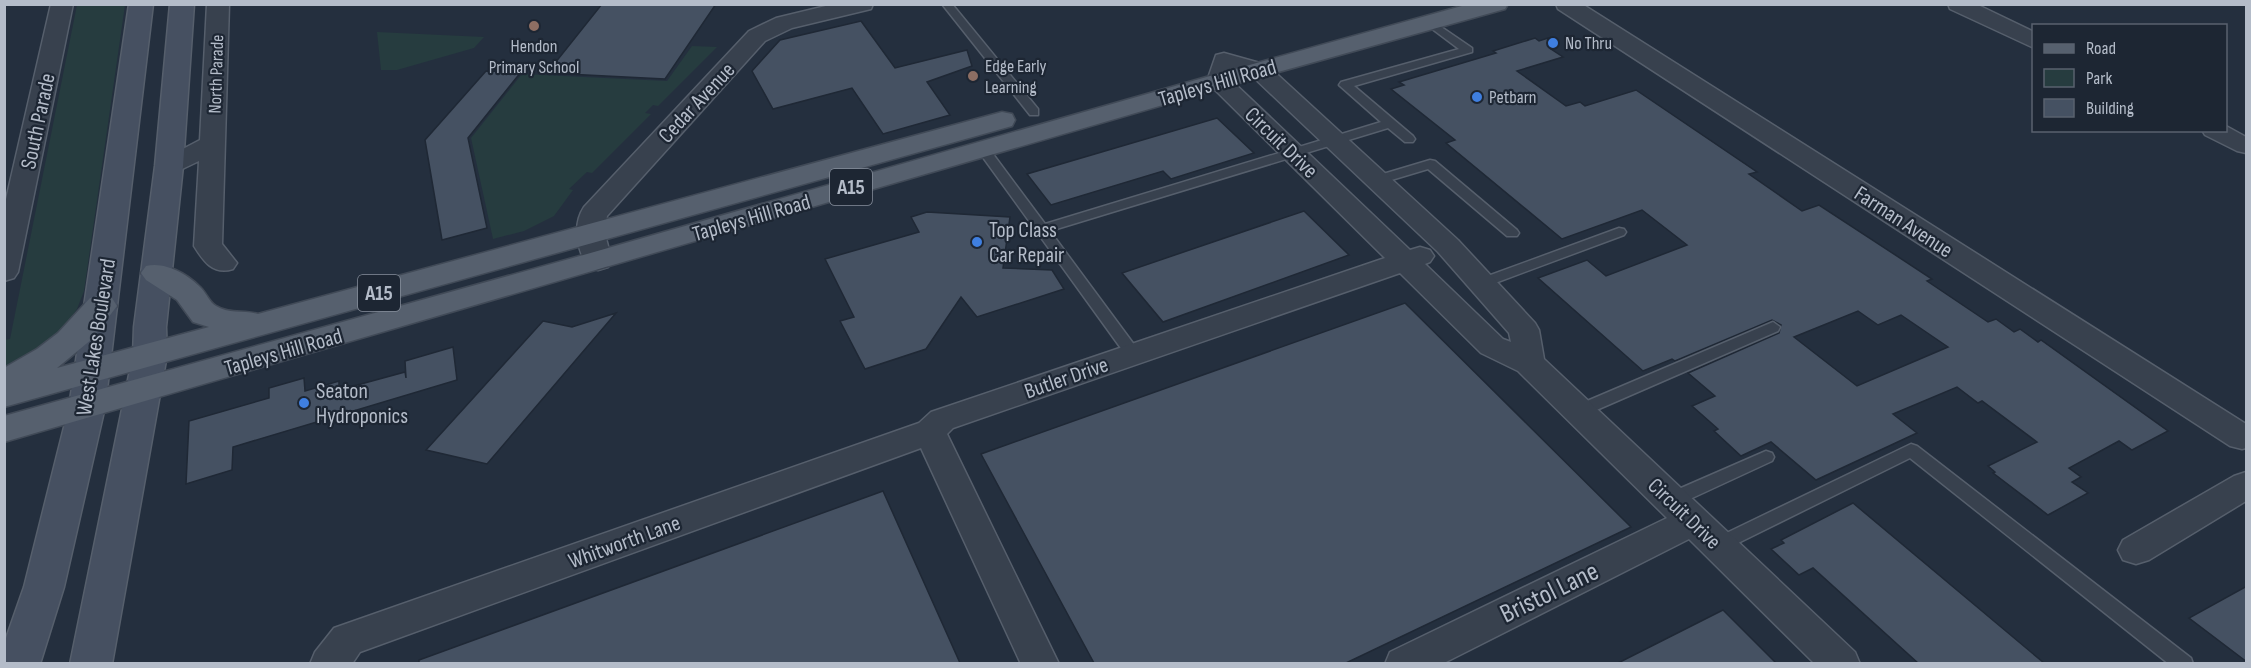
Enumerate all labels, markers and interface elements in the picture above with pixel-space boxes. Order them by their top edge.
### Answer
marker: Hendon Primary School [527,19,541,33]
legend [2032,24,2227,132]
place label: No Thru [1565,33,1612,54]
street label: North Parade [205,34,228,114]
place label: Hendon Primary School [489,36,579,78]
marker: No Thru [1546,36,1560,50]
text: Road [2086,38,2116,59]
street label: Tapleys Hill Road [1155,54,1279,113]
place label: Edge Early Learning [985,56,1047,98]
street label: Cedar Avenue [653,57,741,149]
text: Park [2086,68,2112,89]
marker: Edge Early Learning [966,69,980,83]
street label: South Parade [15,71,62,172]
place label: Petbarn [1489,87,1537,108]
marker: Petbarn [1470,90,1484,104]
text: Building [2086,98,2134,119]
street label: Circuit Drive [1239,102,1323,185]
road number: A15 [830,169,872,205]
street label: Farman Avenue [1849,180,1958,264]
street label: Tapleys Hill Road [689,189,813,248]
place label: Top Class Car Repair [989,217,1064,269]
marker: Top Class Car Repair [970,235,984,249]
street label: West Lakes Boulevard [71,257,122,418]
road number: A15 [358,275,400,311]
street label: Tapleys Hill Road [221,323,345,382]
street label: Butler Drive [1021,352,1112,405]
place label: Seaton Hydroponics [316,378,408,430]
marker: Seaton Hydroponics [297,396,311,410]
street label: Circuit Drive [1642,473,1726,556]
street label: Whitworth Lane [565,510,684,575]
street label: Bristol Lane [1495,555,1604,630]

